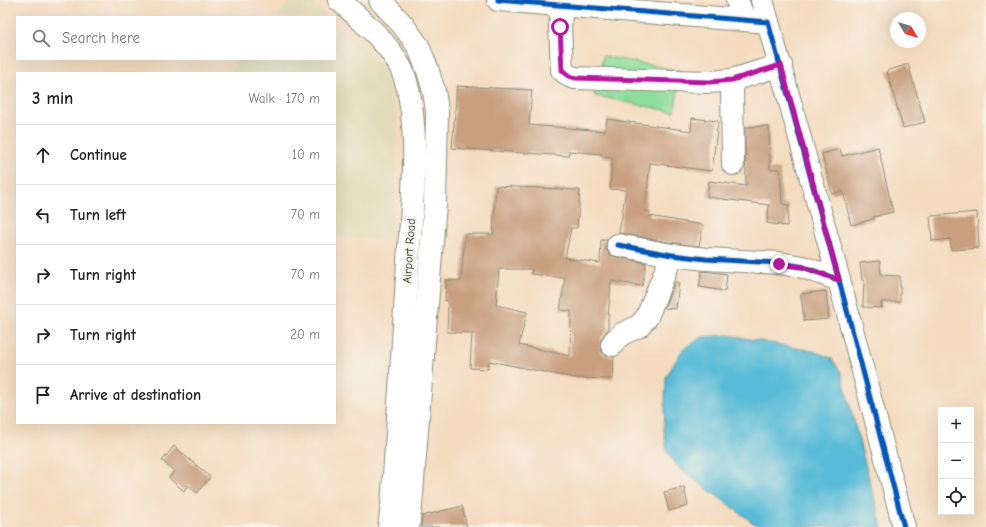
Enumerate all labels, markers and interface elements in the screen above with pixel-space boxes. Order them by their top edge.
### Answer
north arrow [890,12,926,48]
search box [16,16,336,60]
route start [551,18,569,36]
icon: search [30,27,52,49]
text: Search here [62,29,140,47]
text: 3 min [32,89,73,108]
text: Walk · 170 m [248,91,320,106]
icon: ahead [32,144,54,166]
text: Continue [70,146,127,164]
text: 10 m [292,147,320,162]
icon: left [32,204,54,226]
text: Turn left [70,206,126,224]
text: 70 m [291,207,320,222]
street label: Airport Road [400,218,418,284]
route end [770,255,788,273]
icon: right [32,264,54,286]
text: Turn right [70,266,136,284]
text: 70 m [291,267,320,282]
icon: right [32,324,54,346]
text: Turn right [70,326,136,344]
text: 20 m [290,327,320,342]
icon: arrive [32,384,54,406]
text: Arrive at destination [70,386,201,404]
map controls [938,407,974,515]
button: + [938,407,974,443]
button: − [938,443,974,479]
button: locate [938,479,974,515]

